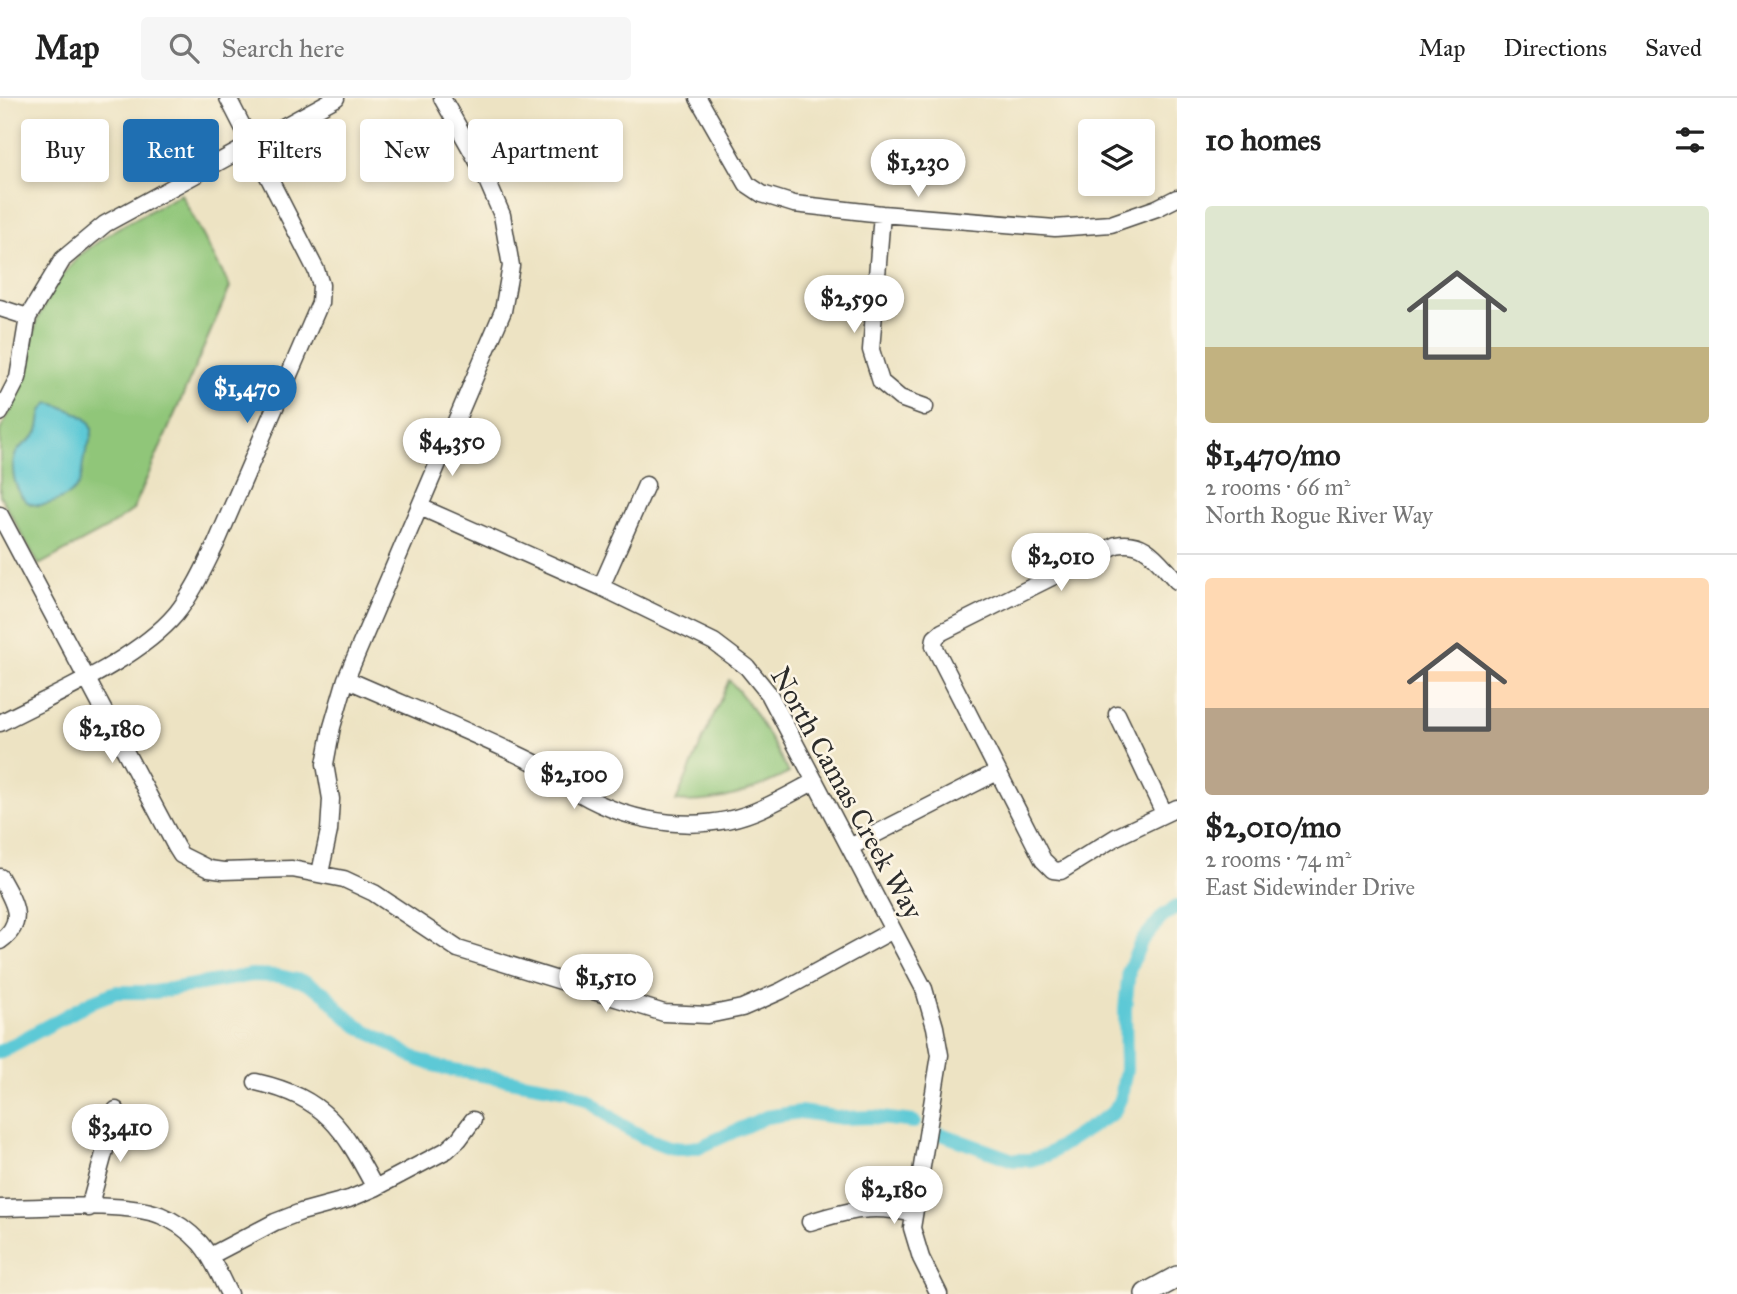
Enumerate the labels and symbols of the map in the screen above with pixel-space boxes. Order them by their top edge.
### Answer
pin: $1,230 [861,140,975,199]
pin: $2,590 [797,275,911,335]
pin: $1,470 [190,366,304,425]
pin: $4,350 [395,418,509,478]
pin: $2,010 [1004,533,1118,593]
street label: North Camas Creek Way [763,661,931,926]
pin: $2,180 [55,706,169,765]
pin: $2,100 [517,752,631,811]
pin: $1,510 [549,954,663,1014]
pin: $3,410 [63,1104,177,1164]
pin: $2,180 [837,1166,951,1226]

